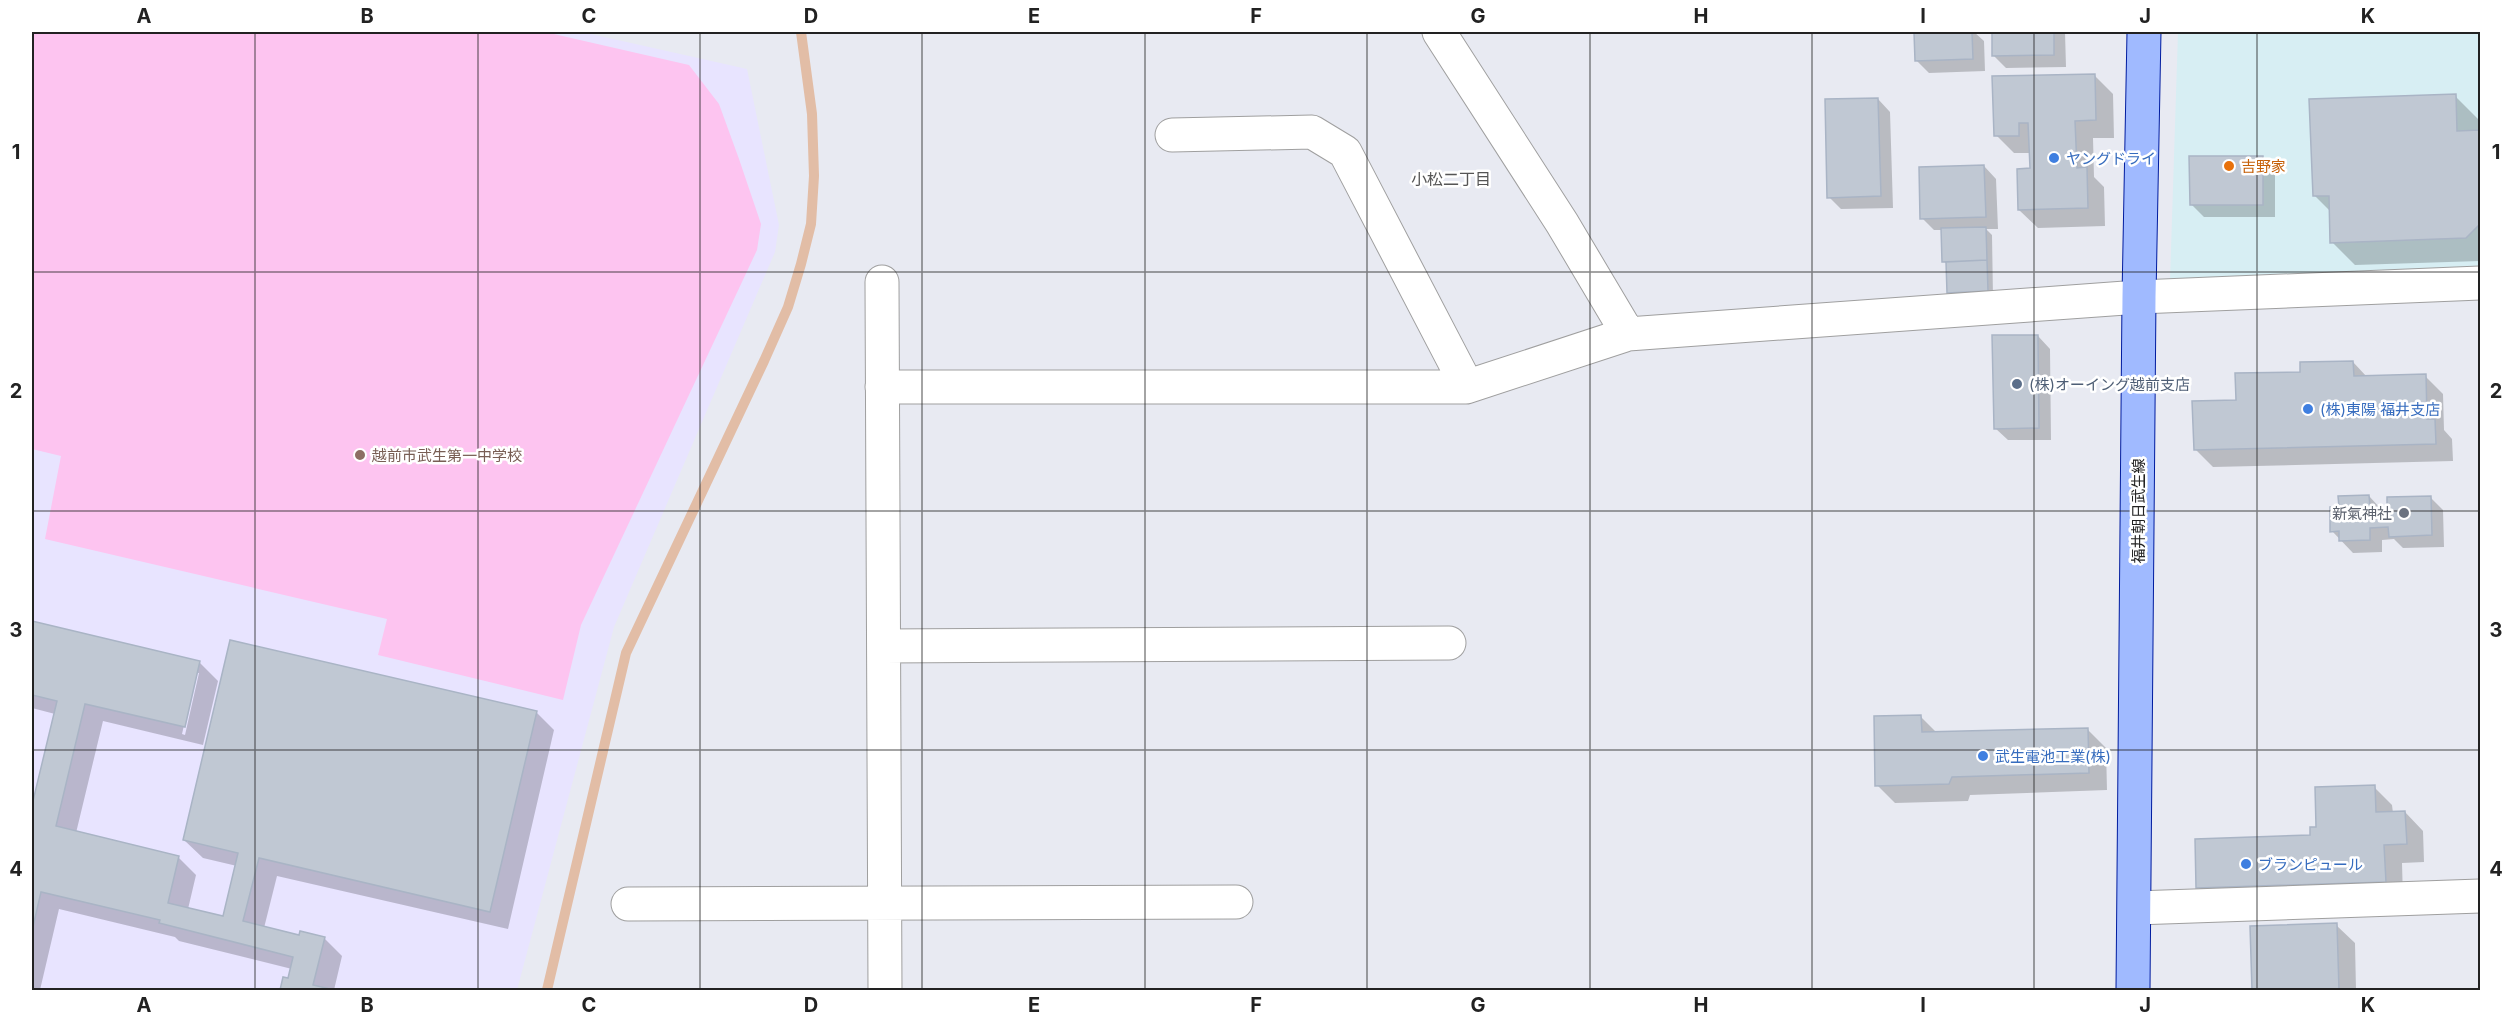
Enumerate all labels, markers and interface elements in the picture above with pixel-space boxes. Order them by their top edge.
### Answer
text: A [137,4,152,28]
text: B [360,4,374,28]
text: C [582,4,596,28]
text: D [804,4,818,28]
text: E [1028,4,1040,28]
text: F [1250,4,1262,28]
text: G [1470,4,1486,28]
text: H [1694,4,1708,28]
text: I [1920,4,1926,28]
text: J [2139,4,2151,28]
text: K [2361,4,2375,28]
text: 1 [12,140,20,164]
text: 1 [2492,140,2500,164]
place label: ヤングドライ [2066,149,2156,168]
marker: ヤングドライ [2047,151,2061,165]
place label: 吉野家 [2241,157,2286,176]
marker: 吉野家 [2222,159,2236,173]
district label: 小松二丁目 [1411,169,1491,189]
place label: (株)オーイング越前支店 [2029,375,2190,394]
marker: (株)オーイング越前支店 [2010,377,2024,391]
text: 2 [10,379,22,403]
text: 2 [2490,379,2502,403]
place label: (株)東陽 福井支店 [2320,400,2440,419]
marker: (株)東陽 福井支店 [2301,402,2315,416]
place label: 越前市武生第一中学校 [371,446,522,465]
marker: 越前市武生第一中学校 [353,448,367,462]
street label: 福井朝日武生線 [2129,458,2148,564]
place label: 新氣神社 [2332,504,2392,523]
marker: 新氣神社 [2397,506,2411,520]
text: 3 [10,618,22,642]
text: 3 [2490,618,2502,642]
place label: 武生電池工業(株) [1995,747,2111,766]
marker: 武生電池工業(株) [1976,749,1990,763]
place label: ブランピュール [2258,855,2363,874]
text: 4 [9,857,23,881]
marker: ブランピュール [2239,857,2253,871]
text: 4 [2489,857,2503,881]
text: A [137,993,152,1017]
text: B [360,993,374,1017]
text: C [582,993,596,1017]
text: D [804,993,818,1017]
text: E [1028,993,1040,1017]
text: F [1250,993,1262,1017]
text: G [1470,993,1486,1017]
text: H [1694,993,1708,1017]
text: I [1920,993,1926,1017]
text: J [2139,993,2151,1017]
text: K [2361,993,2375,1017]

